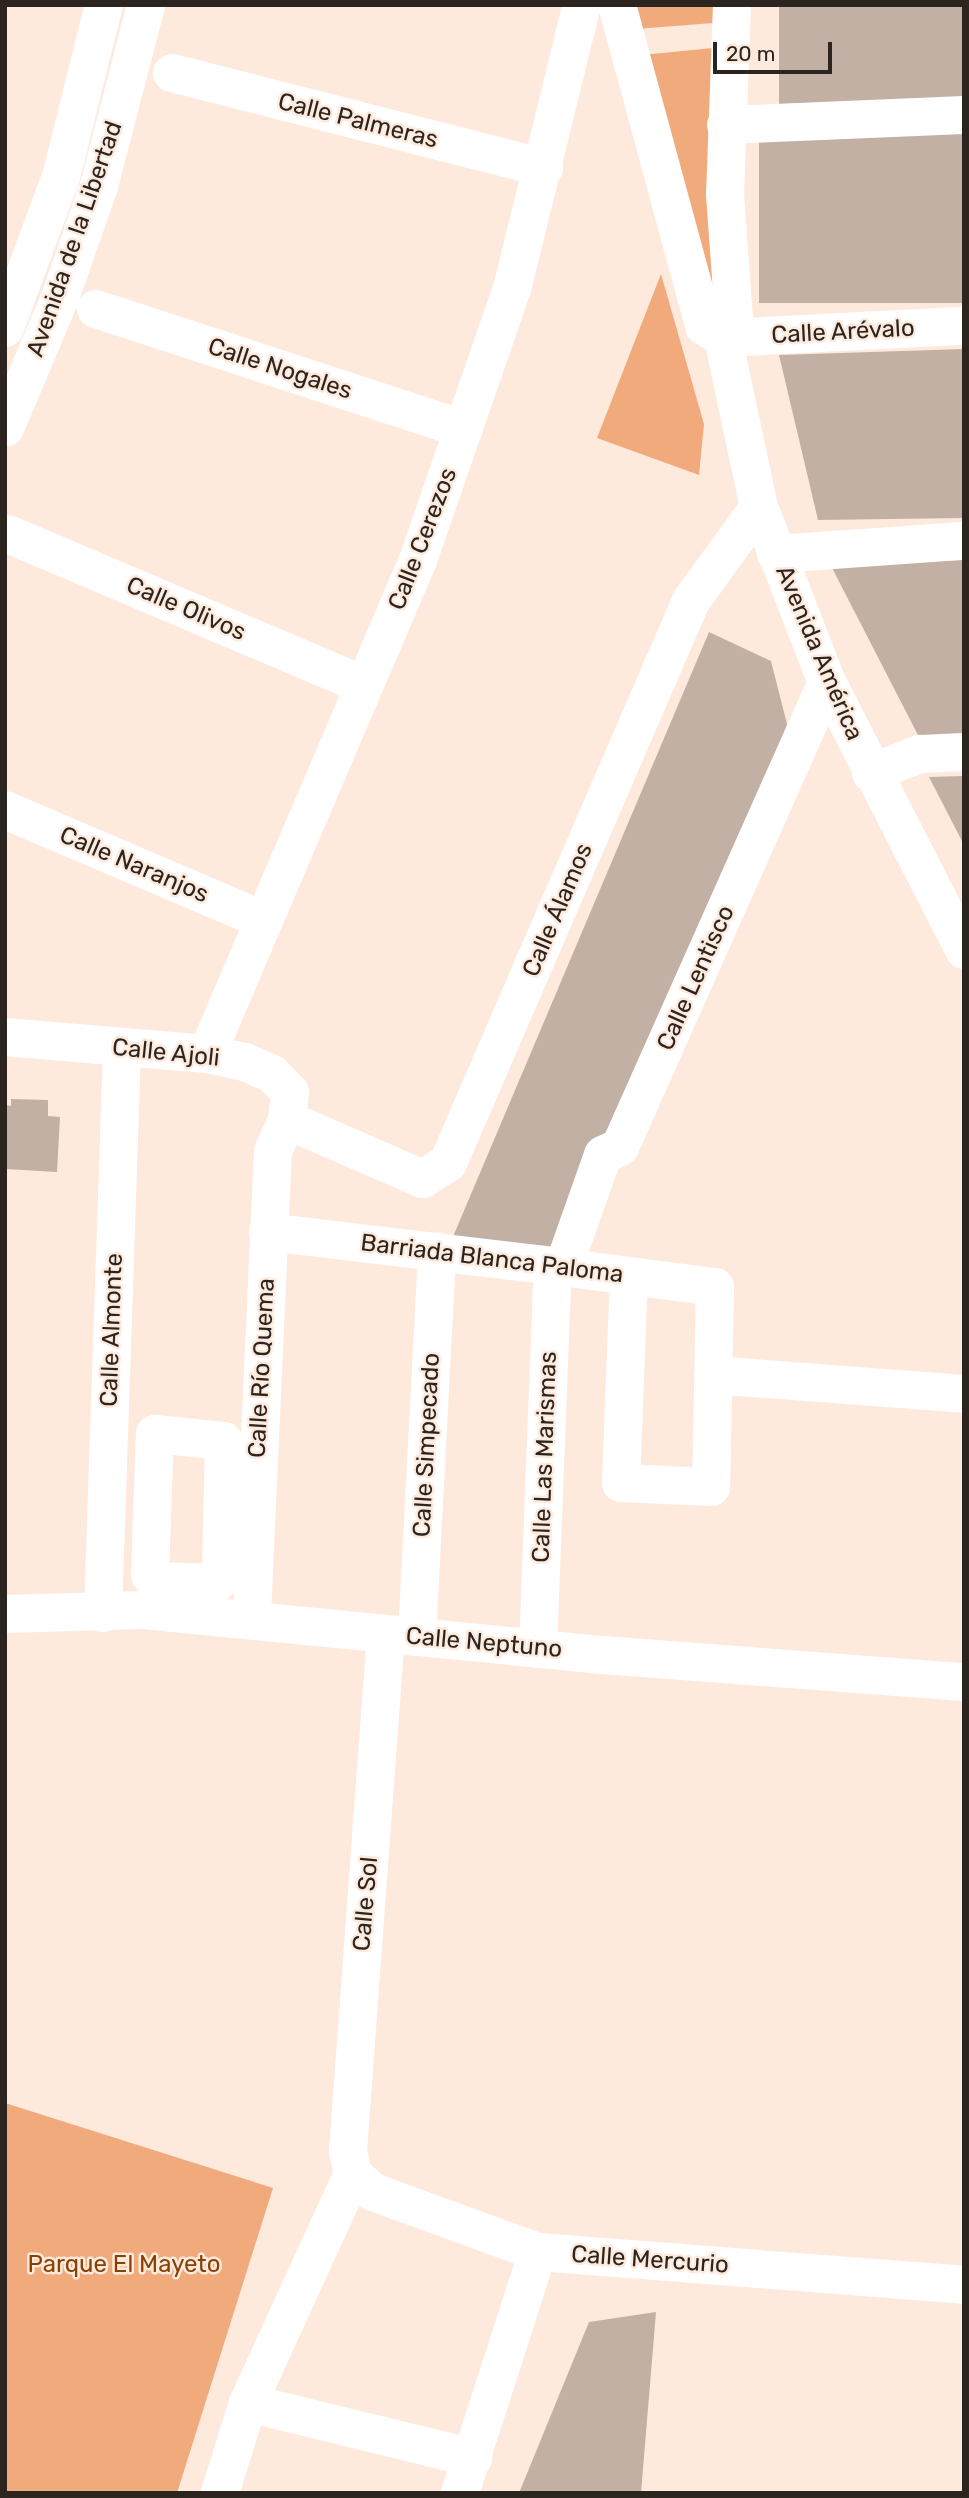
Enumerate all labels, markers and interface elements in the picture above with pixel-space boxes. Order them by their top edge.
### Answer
scale bar [717,28,836,72]
text: 20 m [726,41,775,66]
street label: Calle Palmeras [275,87,441,155]
street label: Avenida de la Libertad [21,118,129,360]
street label: Calle Arévalo [770,314,916,350]
street label: Calle Nogales [204,332,356,406]
street label: Calle Cerezos [383,464,463,614]
street label: Avenida América [769,561,869,745]
street label: Calle Olivos [122,571,250,647]
street label: Calle Naranjos [55,821,213,909]
street label: Calle Álamos [517,839,599,981]
street label: Calle Lentisco [651,901,741,1055]
street label: Calle Ajoli [111,1033,221,1073]
street label: Barriada Blanca Paloma [359,1229,625,1289]
street label: Calle Almonte [95,1252,129,1408]
street label: Calle Río Quema [243,1277,281,1459]
street label: Calle Las Marismas [527,1351,563,1563]
street label: Calle Simpecado [408,1352,446,1538]
street label: Calle Neptuno [405,1622,563,1664]
street label: Calle Sol [348,1856,384,1952]
street label: Calle Mercurio [570,2240,730,2280]
park label: Parque El Mayeto [28,2251,220,2279]

